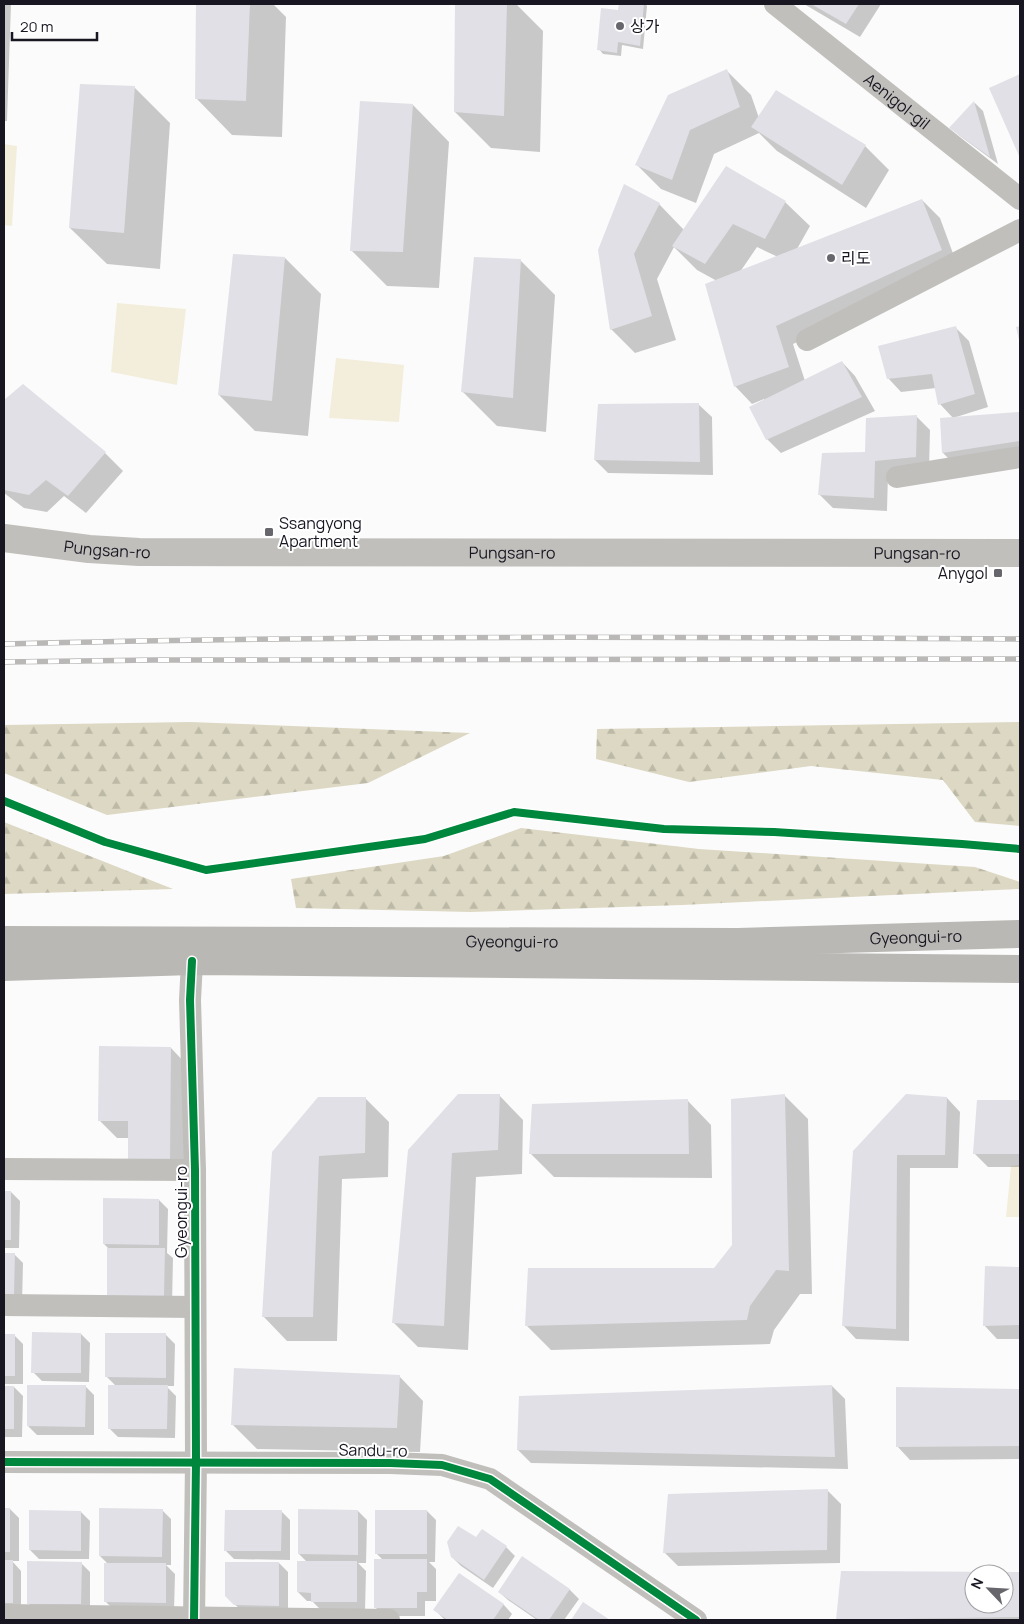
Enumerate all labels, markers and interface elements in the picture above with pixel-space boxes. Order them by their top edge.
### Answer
scale bar [12,10,98,42]
place label: 상가 [630,15,660,37]
text: 20 m [20,16,53,37]
marker: 상가 [614,20,626,32]
street label: Aenigol-gil [859,68,935,134]
place label: 리도 [841,247,871,269]
marker: 리도 [825,252,837,264]
place label: Ssangyong Apartment [279,512,362,552]
marker: Ssangyong Apartment [263,526,275,538]
street label: Pungsan-ro [63,535,151,563]
street label: Pungsan-ro [469,541,556,563]
street label: Pungsan-ro [874,542,961,564]
place label: Anygol [938,562,988,584]
marker: Anygol [992,567,1004,579]
street label: Gyeongui-ro [869,925,962,949]
street label: Gyeongui-ro [466,930,558,953]
street label: Gyeongui-ro [170,1166,192,1258]
street label: Sandu-ro [338,1438,408,1462]
north arrow [964,1564,1014,1614]
text: N [966,1575,988,1592]

